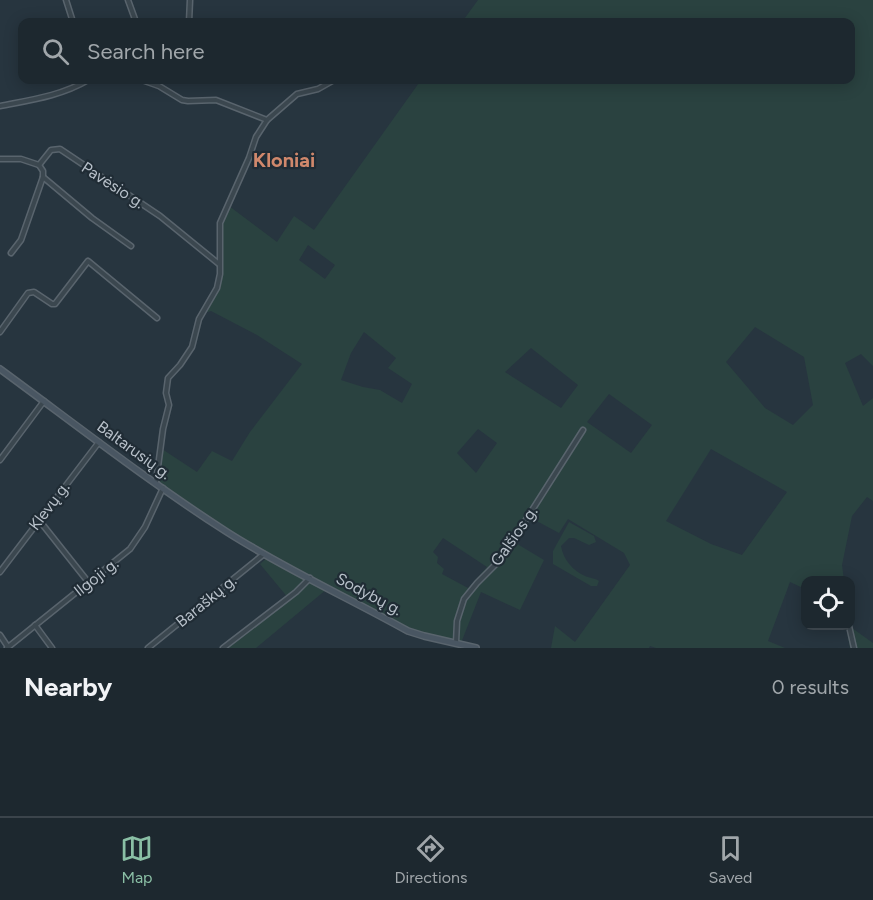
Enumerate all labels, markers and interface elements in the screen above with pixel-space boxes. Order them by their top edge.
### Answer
search box [18,18,855,84]
icon: search [39,35,72,68]
text: Search here [87,38,205,65]
district label: Kloniai [253,148,315,172]
street label: Pavėsio g. [78,158,148,212]
street label: Baltarusių g. [93,417,175,483]
street label: Klevų g. [25,478,73,534]
street label: Galšios g. [487,503,541,569]
street label: Ilgoji g. [70,554,122,600]
street label: Sodybų g. [333,569,405,619]
street label: Baraškų g. [172,571,240,631]
map controls [801,576,855,630]
button: locate [801,576,855,630]
text: Nearby [24,671,112,703]
text: 0 results [772,675,849,699]
tab: Map [120,832,153,887]
tab: Directions [394,832,467,887]
tab: Saved [708,832,753,887]

